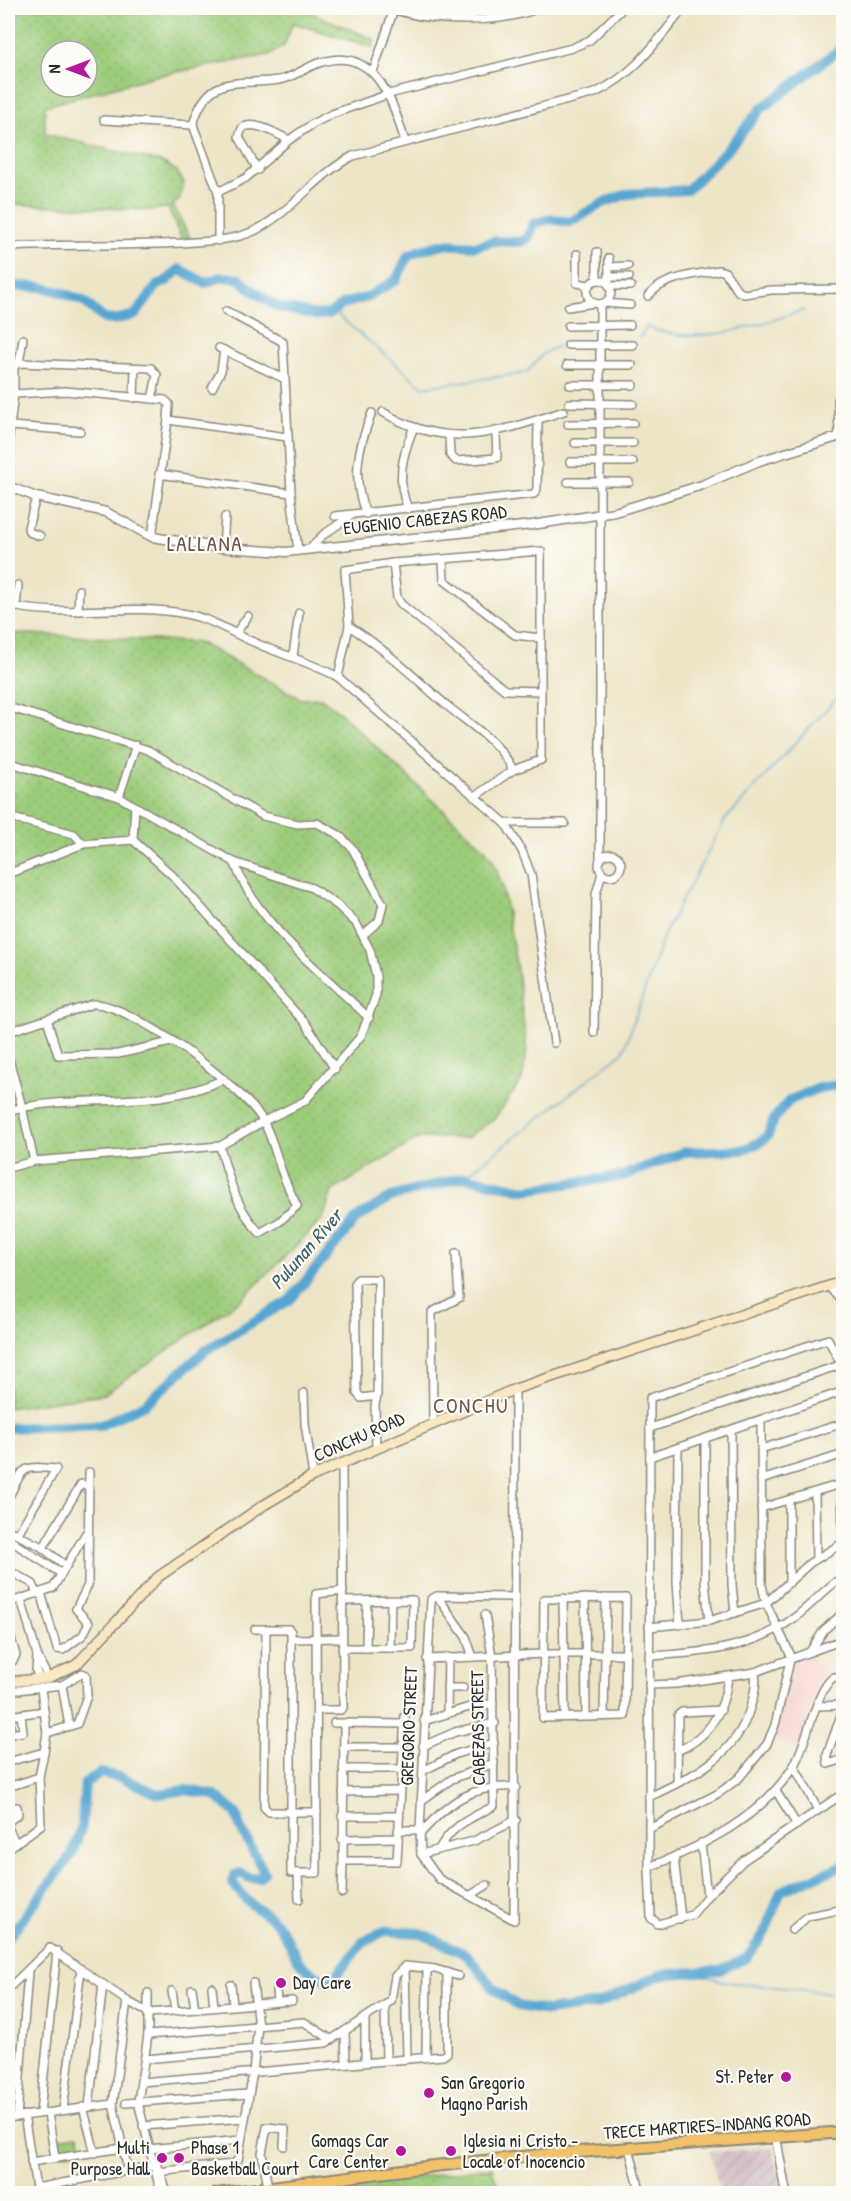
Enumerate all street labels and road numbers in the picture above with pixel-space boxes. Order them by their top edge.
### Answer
street label: EUGENIO CABEZAS ROAD [342,498,508,541]
street label: CONCHU ROAD [309,1405,409,1468]
street label: GREGORIO STREET [394,1665,423,1786]
street label: CABEZAS STREET [464,1670,491,1786]
street label: TRECE MARTIRES-INDANG ROAD [603,2106,812,2145]

